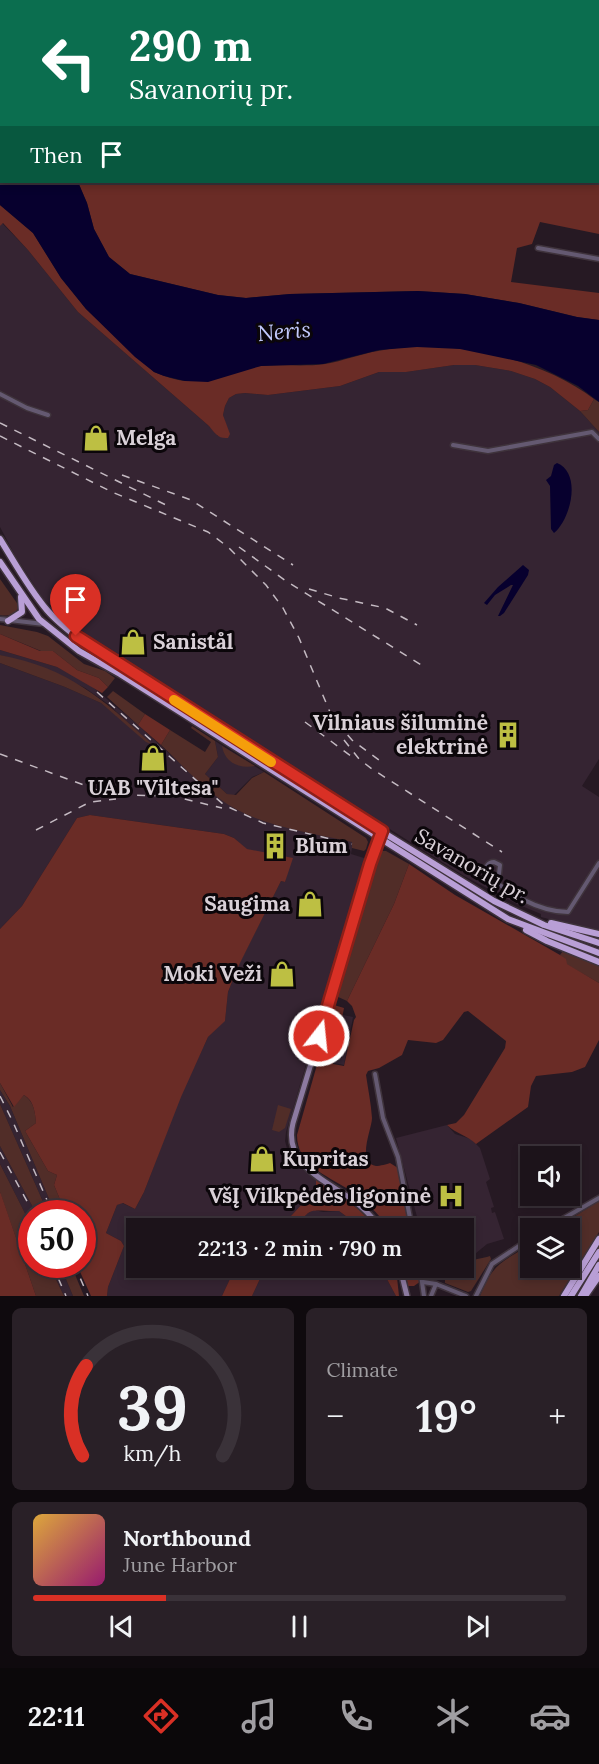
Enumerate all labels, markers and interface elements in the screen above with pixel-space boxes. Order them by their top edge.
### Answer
text: 290 m [129,19,252,73]
icon: left [30,24,108,102]
text: Savanorių pr. [129,72,293,106]
icon: arrive [95,138,128,171]
text: Then [30,141,83,169]
water label: Neris [256,315,312,347]
shop icon: Melga [81,423,111,453]
place label: Melga [116,424,176,451]
pin [50,574,101,636]
icon: arrive [59,583,92,616]
shop icon: Sanistål [118,627,148,657]
place label: Sanistål [153,628,234,655]
place label: Vilniaus šiluminė elektrinė [313,709,488,760]
building icon: Vilniaus šiluminė elektrinė [493,720,523,750]
shop icon: UAB "Viltesa" [138,743,168,773]
place label: UAB "Viltesa" [88,774,218,801]
street label: Savanorių pr. [410,822,534,909]
building icon: Blum [260,831,290,861]
place label: Blum [295,832,348,859]
shop icon: Saugima [295,889,325,919]
place label: Saugima [204,890,290,917]
shop icon: Moki Veži [267,959,297,989]
place label: Moki Veži [163,960,262,987]
position arrow [287,1004,351,1068]
shop icon: Kupritas [247,1144,277,1174]
place label: Kupritas [282,1145,369,1172]
map controls [520,1146,580,1278]
button: sound [520,1146,580,1206]
hospital icon: VšĮ Vilkpėdės ligoninė [436,1181,466,1211]
place label: VšĮ Vilkpėdės ligoninė [209,1182,431,1209]
speed limit sign: 50 [18,1200,96,1278]
button: layers [520,1218,580,1278]
text: 22:13 · 2 min · 790 m [198,1234,402,1262]
text: Climate [327,1357,398,1382]
text: 39 [117,1367,188,1447]
text: 19° [416,1387,477,1444]
text: − [327,1395,344,1437]
text: + [549,1395,566,1437]
text: km/h [124,1439,182,1467]
text: Northbound [123,1524,251,1552]
text: June Harbor [123,1552,237,1577]
icon: previous [105,1610,138,1643]
icon: pause [283,1610,316,1643]
icon: next [461,1610,494,1643]
icon: directions [140,1695,182,1737]
icon: music [238,1695,280,1737]
icon: phone [335,1695,377,1737]
icon: climate [432,1695,474,1737]
icon: car [529,1695,571,1737]
text: 22:11 [28,1699,85,1733]

